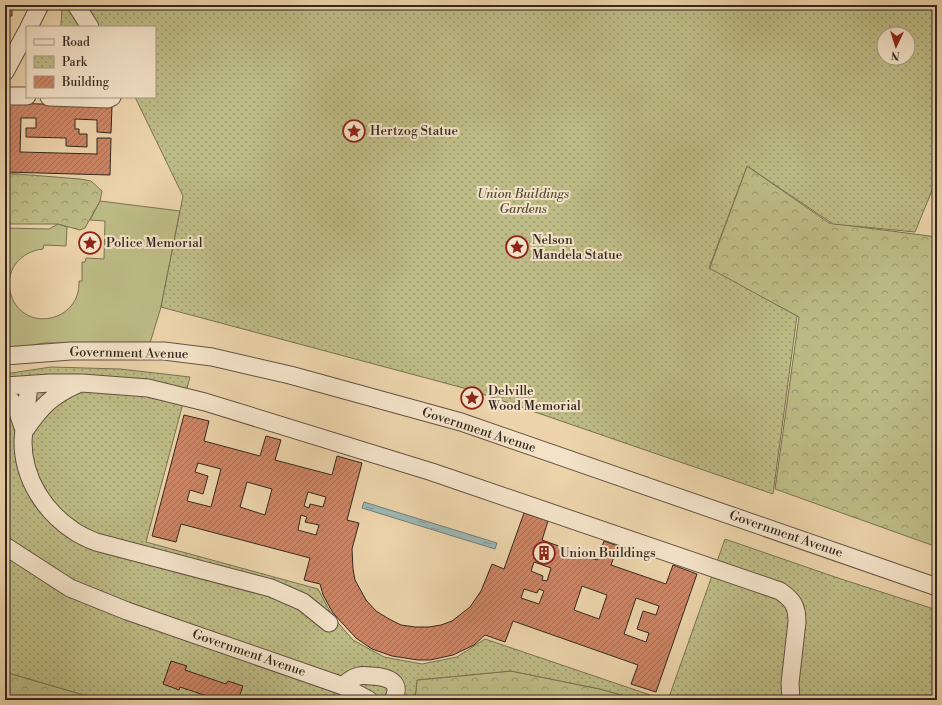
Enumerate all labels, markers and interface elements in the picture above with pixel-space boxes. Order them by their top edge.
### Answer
legend [26,26,156,98]
north arrow [876,26,916,66]
text: Road [62,35,90,50]
text: N [890,48,900,62]
text: Park [62,55,88,70]
text: Building [61,75,110,90]
place icon: Hertzog Statue [341,118,367,144]
place label: Hertzog Statue [370,123,458,139]
park label: Union Buildings Gardens [477,186,569,217]
place icon: Police Memorial [77,230,103,256]
place label: Nelson Mandela Statue [532,232,623,263]
place icon: Nelson Mandela Statue [504,234,530,260]
place label: Police Memorial [106,235,203,251]
street label: Government Avenue [69,344,189,362]
place label: Delville Wood Memorial [487,383,581,414]
place icon: Delville Wood Memorial [459,385,485,411]
street label: Government Avenue [420,404,538,456]
street label: Government Avenue [727,507,845,561]
building icon: Union Buildings [531,540,557,566]
place label: Union Buildings [560,545,656,561]
street label: Government Avenue [190,626,308,680]

